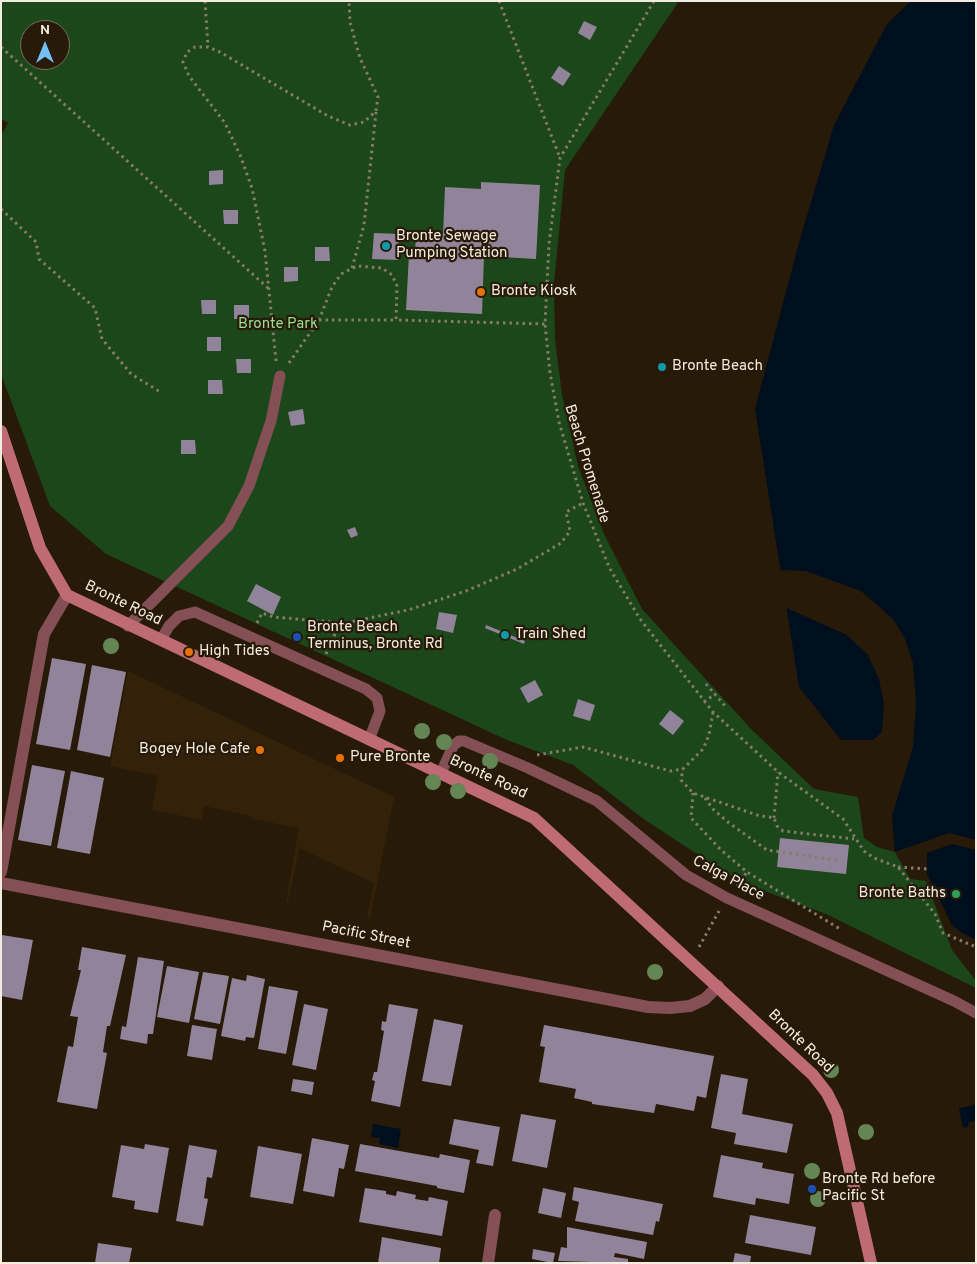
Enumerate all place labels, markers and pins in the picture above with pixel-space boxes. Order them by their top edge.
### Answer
place label: Bronte Sewage Pumping Station [396,228,508,263]
marker: Bronte Sewage Pumping Station [380,240,392,252]
place label: Bronte Kiosk [491,283,577,301]
marker: Bronte Kiosk [475,286,487,298]
place label: Bronte Beach [672,358,763,376]
marker: Bronte Beach [656,361,668,373]
place label: Bronte Beach Terminus, Bronte Rd [307,619,443,654]
place label: Train Shed [515,626,586,644]
marker: Train Shed [499,629,511,641]
marker: Bronte Beach Terminus, Bronte Rd [291,631,303,643]
place label: High Tides [199,643,270,661]
marker: High Tides [183,646,195,658]
place label: Bogey Hole Cafe [139,741,250,759]
marker: Bogey Hole Cafe [254,744,266,756]
place label: Pure Bronte [350,749,430,767]
marker: Pure Bronte [334,752,346,764]
place label: Bronte Baths [859,885,946,903]
marker: Bronte Baths [950,888,962,900]
place label: Bronte Rd before Pacific St [822,1171,935,1206]
marker: Bronte Rd before Pacific St [806,1183,818,1195]

